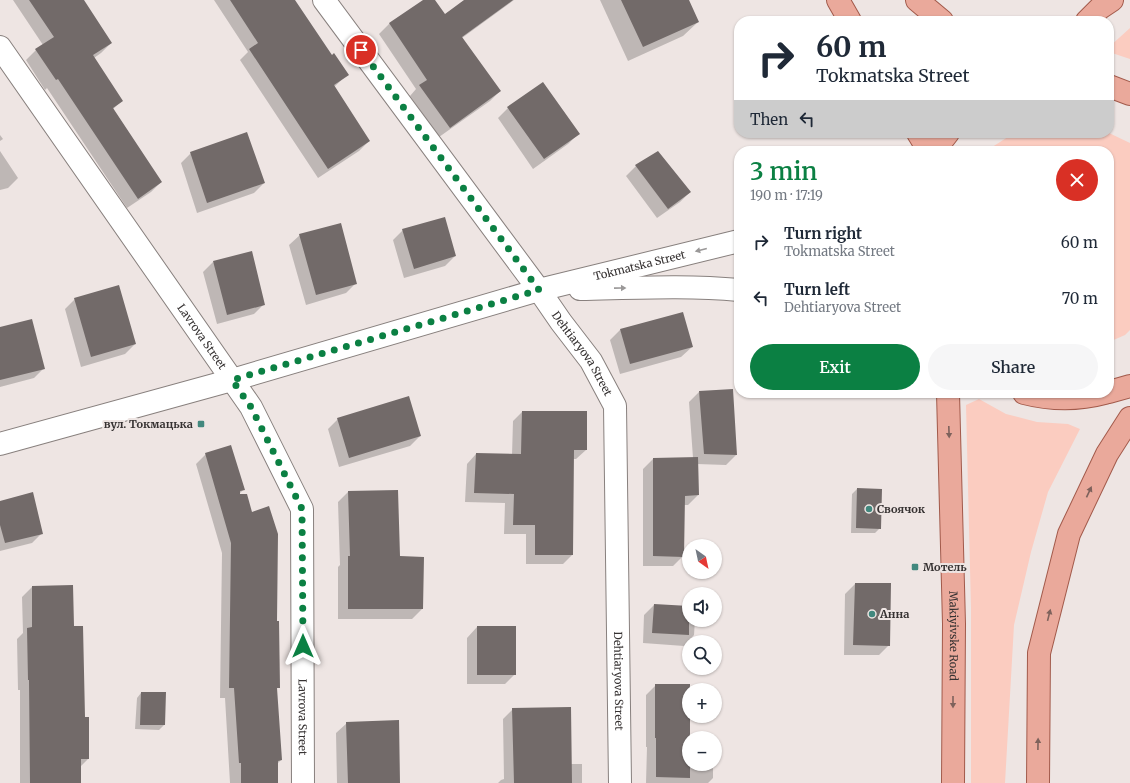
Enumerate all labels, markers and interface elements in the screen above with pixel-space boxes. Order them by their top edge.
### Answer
text: 60 m [816,29,886,65]
icon: right [750,32,802,84]
pin [344,33,378,67]
icon: arrive [350,39,372,61]
text: Tokmatska Street [816,64,970,87]
icon: left [796,108,818,130]
text: Then [750,110,788,129]
text: 3 min [750,156,817,187]
button: close [1056,159,1098,201]
text: 190 m · 17:19 [750,187,823,204]
text: Turn right [784,224,862,243]
icon: right [750,231,772,253]
text: 60 m [1061,233,1098,252]
text: Tokmatska Street [784,243,895,260]
street label: Tokmatska Street [592,247,687,283]
one-way arrow [695,248,707,254]
text: Turn left [784,280,850,299]
one-way arrow [614,285,627,291]
icon: left [750,287,772,309]
text: 70 m [1062,289,1098,308]
text: Dehtiaryova Street [784,299,901,316]
street label: Lavrova Street [174,301,230,373]
street label: Dehtiaryova Street [549,309,616,399]
button: Exit [750,344,920,390]
button: Share [928,344,1098,390]
place label: вул. Токмацька [104,417,193,431]
marker: вул. Токмацька [196,419,206,429]
one-way arrow [946,426,952,439]
one-way arrow [1086,487,1092,498]
place label: Своячок [877,502,926,516]
marker: Своячок [864,504,874,514]
north arrow [682,539,722,579]
map controls [682,539,722,771]
place label: Мотель [923,560,967,574]
marker: Мотель [910,562,920,572]
button: sound [682,587,722,627]
street label: Makiyivske Road [946,591,961,681]
place label: Анна [879,607,909,621]
marker: Анна [867,609,877,619]
one-way arrow [1046,609,1052,621]
position arrow [282,625,324,667]
street label: Dehtiaryova Street [611,631,626,731]
button: search [682,635,722,675]
street label: Lavrova Street [296,679,310,756]
button: + [682,683,722,723]
one-way arrow [950,696,957,708]
button: − [682,731,722,771]
one-way arrow [1035,737,1041,750]

